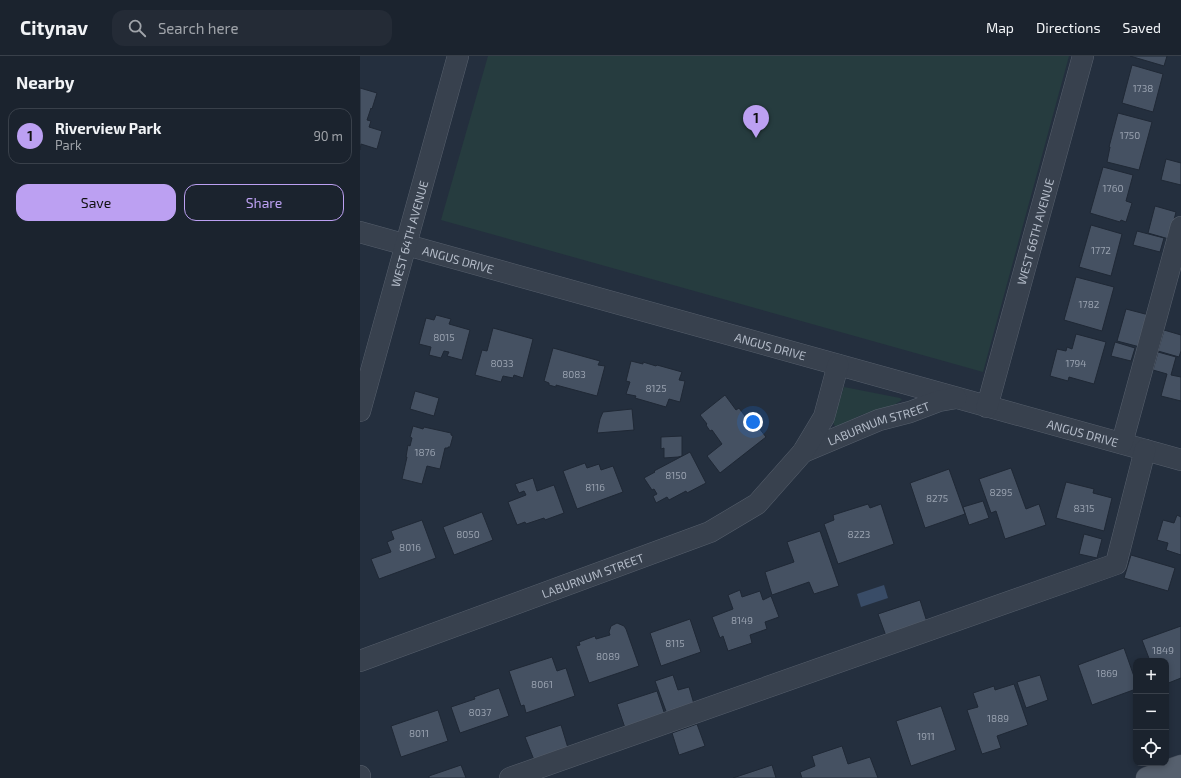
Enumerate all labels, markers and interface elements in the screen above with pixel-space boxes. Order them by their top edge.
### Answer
search box [112,10,392,46]
text: Citynav [20,16,88,39]
icon: search [126,17,148,39]
text: Search here [158,19,238,37]
text: Map [986,19,1014,36]
text: Directions [1036,19,1101,36]
text: Saved [1123,19,1161,36]
text: Nearby [16,72,74,92]
house number: 1738 [1133,82,1153,94]
pin: 1 [743,105,769,138]
text: Riverview Park [55,119,161,137]
text: 1 [27,128,33,144]
text: 90 m [313,128,343,144]
house number: 1750 [1120,129,1140,141]
text: Park [55,137,82,153]
street label: WEST 66TH AVENUE [1014,176,1056,286]
street label: WEST 64TH AVENUE [388,178,430,289]
house number: 1760 [1103,182,1123,194]
button: Save [16,184,176,221]
button: Share [184,184,344,221]
street label: ANGUS DRIVE [421,243,496,276]
house number: 1772 [1091,244,1111,256]
house number: 1782 [1079,298,1100,310]
street label: ANGUS DRIVE [733,329,808,363]
house number: 8015 [433,331,455,343]
house number: 8033 [490,357,514,369]
house number: 1794 [1066,357,1086,369]
house number: 8083 [562,368,586,380]
house number: 8125 [645,382,667,394]
street label: LABURNUM STREET [825,398,932,448]
your location [743,412,763,432]
street label: ANGUS DRIVE [1045,416,1120,449]
house number: 1876 [415,446,436,458]
house number: 8150 [665,469,687,481]
house number: 8116 [585,481,605,493]
house number: 8295 [990,486,1012,498]
house number: 8275 [926,492,948,504]
house number: 8315 [1074,502,1094,514]
house number: 8050 [456,528,480,540]
house number: 8223 [848,528,870,540]
house number: 8016 [399,541,421,553]
street label: LABURNUM STREET [540,550,646,600]
house number: 8149 [731,614,753,626]
house number: 8115 [665,637,685,649]
house number: 1849 [1152,644,1174,656]
house number: 8089 [596,650,620,662]
map controls [1133,658,1169,766]
button: + [1133,658,1169,694]
house number: 1869 [1096,667,1118,679]
house number: 8061 [531,678,553,690]
button: − [1133,694,1169,730]
house number: 8037 [469,706,491,718]
house number: 1889 [987,712,1009,724]
house number: 8011 [409,727,429,739]
house number: 1911 [917,730,935,742]
button: locate [1133,730,1169,766]

